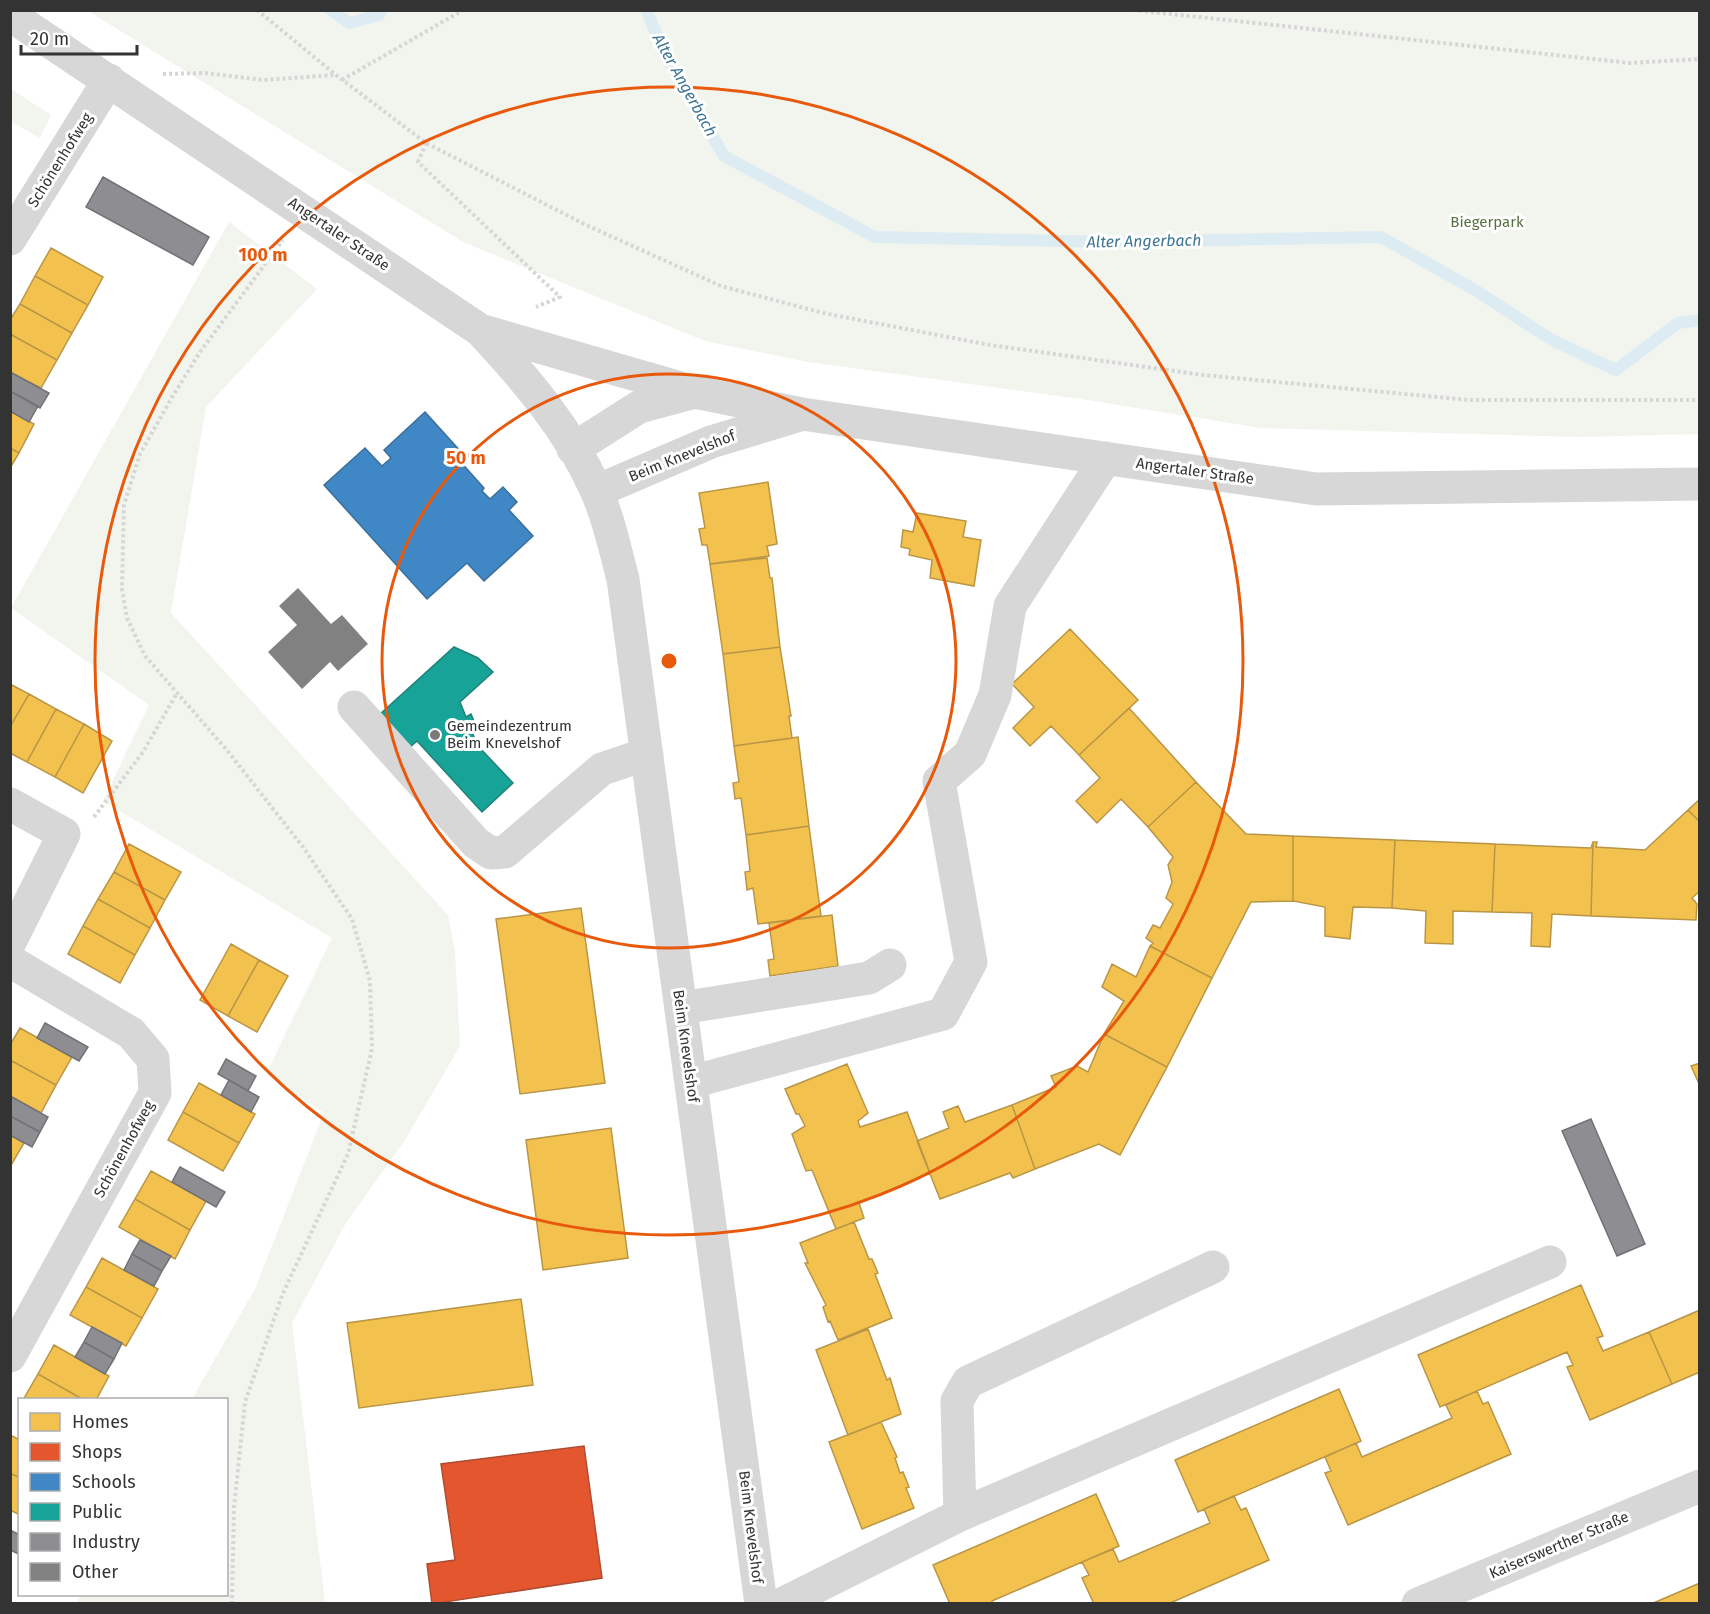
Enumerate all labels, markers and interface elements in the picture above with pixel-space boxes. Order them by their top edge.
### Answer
scale bar [21,18,136,56]
text: 20 m [30,28,69,50]
water label: Alter Angerbach [648,29,721,140]
street label: Schönenhofweg [24,109,96,211]
street label: Angertaler Straße [285,193,393,275]
park label: Biegerpark [1450,213,1524,231]
water label: Alter Angerbach [1085,230,1202,252]
text: 100 m [239,244,287,266]
street label: Beim Knevelshof [626,426,739,486]
text: 50 m [446,447,486,469]
street label: Angertaler Straße [1135,454,1255,488]
centre of rings [659,651,679,671]
place label: Gemeindezentrum Beim Knevelshof [447,717,572,752]
marker: Gemeindezentrum Beim Knevelshof [428,728,442,742]
street label: Beim Knevelshof [669,989,703,1104]
street label: Schönenhofweg [90,1097,158,1201]
legend [18,1398,228,1596]
text: Homes [72,1411,128,1433]
text: Shops [72,1441,122,1463]
street label: Beim Knevelshof [735,1470,767,1585]
text: Schools [72,1471,136,1493]
text: Public [72,1501,122,1523]
street label: Kaiserswerther Straße [1487,1507,1631,1583]
text: Industry [72,1531,140,1553]
text: Other [72,1561,118,1583]

